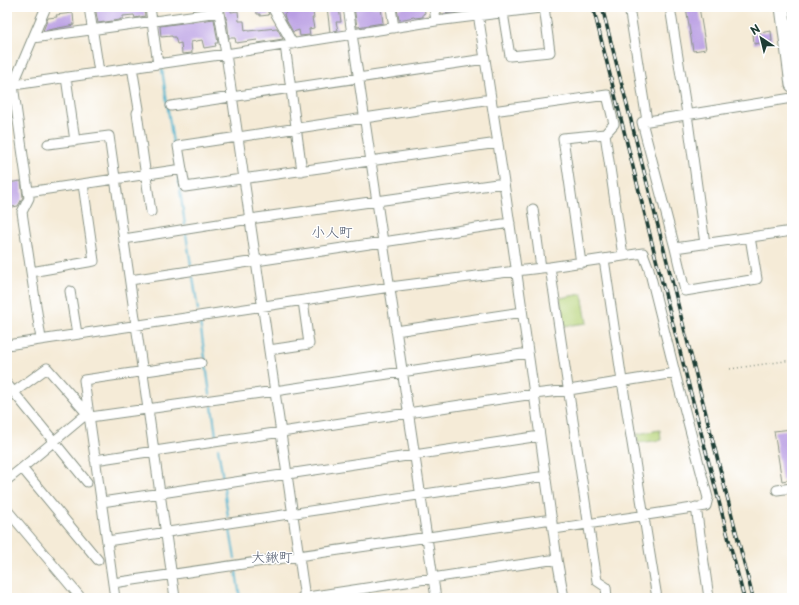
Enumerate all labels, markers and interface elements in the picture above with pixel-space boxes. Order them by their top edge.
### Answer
north arrow [741,18,781,58]
text: N [747,20,764,39]
district label: 小人町 [311,221,353,242]
district label: 大鍬町 [251,546,293,567]

